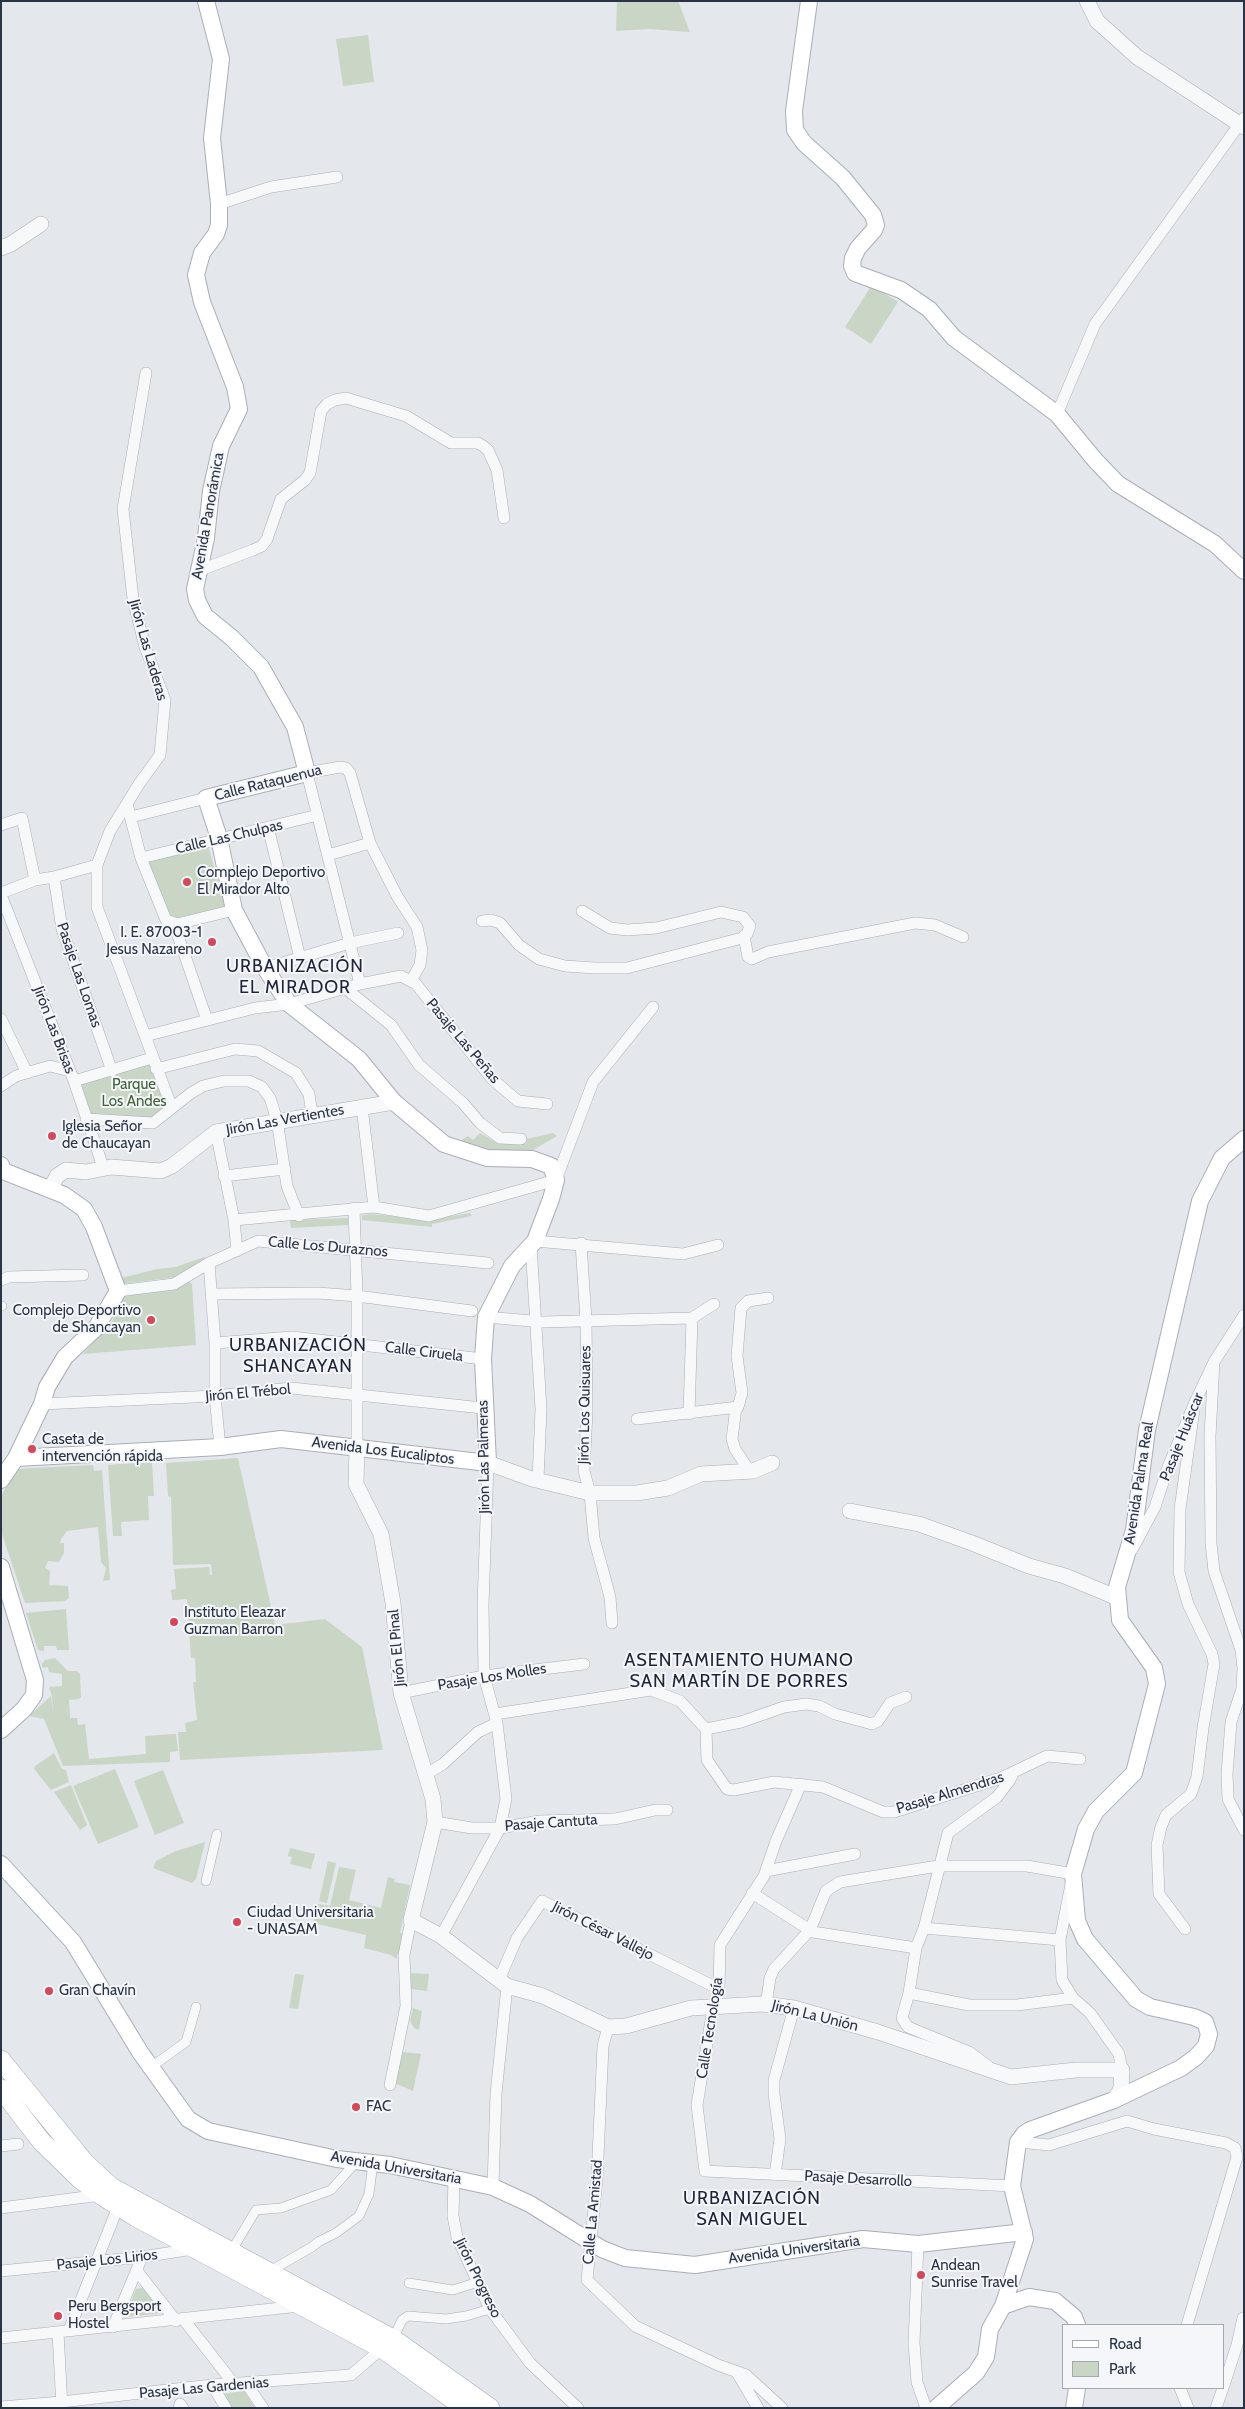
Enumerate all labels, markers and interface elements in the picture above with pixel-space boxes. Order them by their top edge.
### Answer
street label: Avenida Panorámica [188,451,228,581]
street label: Jirón Las Laderas [125,597,171,703]
street label: Calle Rataquenua [212,761,324,805]
street label: Calle Las Chulpas [174,816,284,858]
place label: Complejo Deportivo El Mirador Alto [197,864,325,899]
marker: Complejo Deportivo El Mirador Alto [181,876,193,888]
street label: Pasaje Las Lomas [53,920,105,1030]
place label: I. E. 87003-1 Jesus Nazareno [106,924,202,959]
marker: I. E. 87003-1 Jesus Nazareno [206,936,218,948]
district label: URBANIZACIÓN EL MIRADOR [225,956,365,999]
street label: Jirón Las Brisas [29,984,79,1076]
street label: Pasaje Las Peñas [422,995,504,1087]
park label: Parque Los Andes [101,1076,167,1111]
street label: Jirón Las Vertientes [225,1101,345,1139]
place label: Iglesia Señor de Chaucayan [62,1118,151,1153]
marker: Iglesia Señor de Chaucayan [46,1130,58,1142]
street label: Calle Los Duraznos [267,1233,389,1261]
place label: Complejo Deportivo de Shancayan [13,1302,141,1337]
marker: Complejo Deportivo de Shancayan [145,1314,157,1326]
district label: URBANIZACIÓN SHANCAYAN [228,1335,368,1378]
street label: Calle Ciruela [384,1338,464,1366]
street label: Jirón Los Quisuares [575,1345,595,1465]
street label: Jirón El Trébol [205,1380,291,1406]
street label: Pasaje Huáscar [1156,1390,1208,1484]
street label: Jirón Las Palmeras [474,1400,494,1514]
street label: Avenida Palma Real [1120,1420,1158,1546]
place label: Caseta de intervención rápida [42,1431,163,1466]
street label: Avenida Los Eucaliptos [311,1433,455,1469]
marker: Caseta de intervención rápida [26,1443,38,1455]
place label: Instituto Eleazar Guzman Barron [184,1604,286,1639]
street label: Jirón El Pinal [385,1609,409,1687]
marker: Instituto Eleazar Guzman Barron [168,1616,180,1628]
district label: ASENTAMIENTO HUMANO SAN MARTÍN DE PORRES [622,1650,856,1692]
street label: Pasaje Los Molles [436,1660,548,1694]
street label: Pasaje Almendras [894,1768,1006,1818]
street label: Pasaje Cantuta [504,1811,598,1835]
street label: Jirón César Vallejo [549,1898,657,1964]
place label: Ciudad Universitaria - UNASAM [247,1904,374,1939]
marker: Ciudad Universitaria - UNASAM [231,1916,243,1928]
street label: Calle Tecnología [693,1976,727,2080]
place label: Gran Chavín [59,1982,136,2000]
marker: Gran Chavín [43,1985,55,1997]
street label: Jirón La Unión [770,1997,860,2035]
place label: FAC [366,2098,391,2116]
marker: FAC [350,2101,362,2113]
street label: Avenida Universitaria [329,2148,463,2188]
street label: Calle La Amistad [579,2159,607,2265]
street label: Pasaje Desarrollo [804,2167,912,2191]
district label: URBANIZACIÓN SAN MIGUEL [682,2188,822,2230]
street label: Avenida Universitaria [727,2232,861,2268]
street label: Jirón Progreso [451,2235,505,2321]
street label: Pasaje Los Lirios [56,2246,158,2274]
place label: Andean Sunrise Travel [931,2257,1018,2292]
marker: Andean Sunrise Travel [915,2269,927,2281]
place label: Peru Bergsport Hostel [68,2298,161,2333]
marker: Peru Bergsport Hostel [52,2310,64,2322]
legend [1062,2324,1225,2389]
text: Road [1109,2335,1142,2353]
text: Park [1109,2360,1136,2378]
street label: Pasaje Las Gardenias [138,2373,270,2403]

